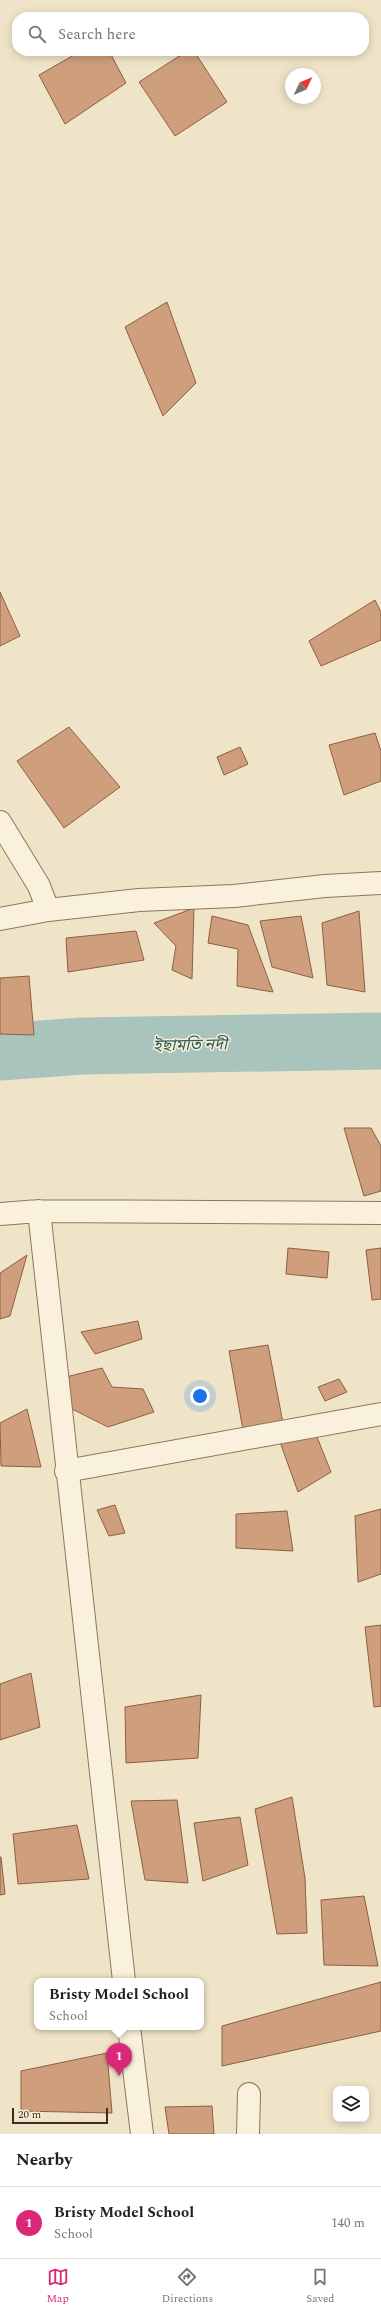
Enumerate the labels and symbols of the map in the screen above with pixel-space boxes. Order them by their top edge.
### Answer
north arrow [285,68,321,104]
water label: ইছামতি নদী [153,1032,230,1058]
your location [190,1386,210,1406]
pin: 1 [106,2043,132,2076]
scale bar [12,2106,108,2125]

